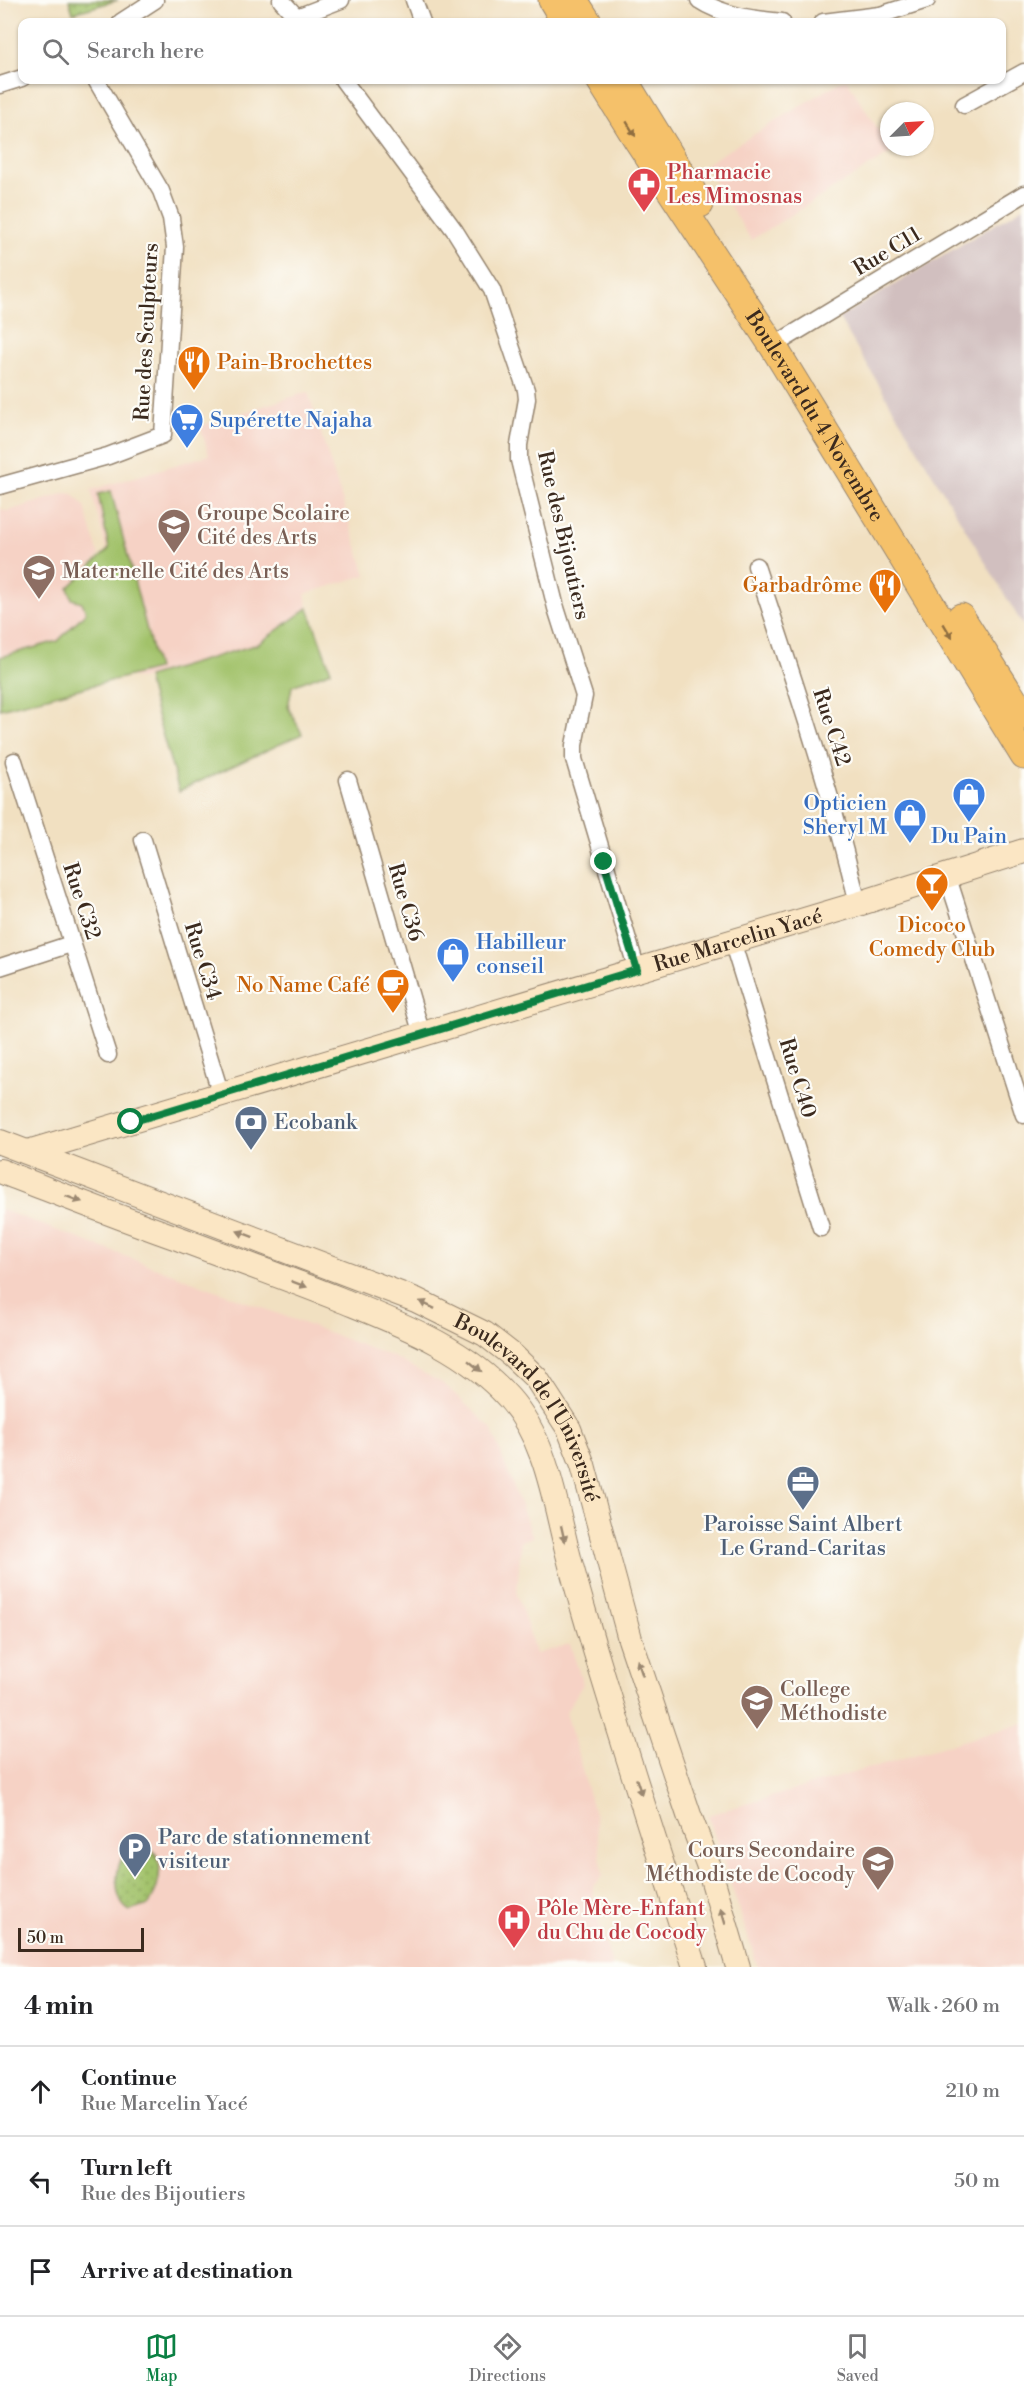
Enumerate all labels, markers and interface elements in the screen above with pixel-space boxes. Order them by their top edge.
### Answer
search box [18,18,1006,84]
icon: search [39,35,72,68]
text: Search here [87,38,204,65]
north arrow [880,102,934,156]
one-way arrow [625,121,636,137]
place label: Pharmacie Les Mimosnas [667,160,802,210]
pharmacy icon: Pharmacie Les Mimosnas [626,166,662,213]
street label: Rue C11 [849,221,926,282]
street label: Rue des Sculpteurs [129,242,165,422]
street label: Boulevard du 4 Novembre [739,305,890,527]
restaurant icon: Pain-Brochettes [176,344,212,391]
place label: Pain-Brochettes [217,350,372,376]
supermarket icon: Supérette Najaha [169,402,205,449]
place label: Supérette Najaha [210,408,373,434]
street label: Rue des Bijoutiers [531,448,595,622]
place label: Groupe Scolaire Cité des Arts [197,501,350,551]
school or university icon: Groupe Scolaire Cité des Arts [156,507,192,554]
school or university icon: Maternelle Cité des Arts [21,553,57,600]
place label: Maternelle Cité des Arts [62,559,289,585]
restaurant icon: Garbadrôme [867,567,903,614]
place label: Garbadrôme [743,573,862,599]
one-way arrow [943,623,954,640]
street label: Rue C42 [806,685,856,770]
shop icon: Du Pain [951,776,987,823]
place label: Opticien Sheryl M [803,791,887,841]
shop icon: Opticien Sheryl M [892,797,928,844]
place label: Du Pain [931,824,1007,850]
route end [590,848,616,874]
street label: Rue C32 [56,860,106,943]
street label: Rue C36 [381,860,429,945]
bar icon: Dicoco Comedy Club [914,865,950,912]
street label: Rue Marcelin Yacé [651,903,826,978]
place label: Dicoco Comedy Club [869,913,995,963]
street label: Rue C34 [178,919,226,1003]
place label: Habilleur conseil [476,930,566,980]
shop icon: Habilleur conseil [435,936,471,983]
cafe icon: No Name Café [375,967,411,1014]
place label: No Name Café [236,973,370,999]
street label: Rue C40 [773,1035,822,1121]
bank icon: Ecobank [233,1104,269,1151]
route start [117,1108,143,1134]
place label: Ecobank [274,1110,358,1136]
one-way arrow [65,1194,83,1204]
one-way arrow [236,1228,254,1238]
one-way arrow [290,1279,308,1289]
one-way arrow [418,1301,435,1310]
street label: Boulevard de l'Université [449,1308,604,1505]
one-way arrow [467,1360,482,1372]
office icon: Paroisse Saint Albert Le Grand-Caritas [785,1464,821,1511]
place label: Paroisse Saint Albert Le Grand-Caritas [704,1512,903,1562]
one-way arrow [559,1525,569,1543]
one-way arrow [635,1658,645,1676]
place label: College Méthodiste [780,1677,887,1727]
school or university icon: College Méthodiste [739,1683,775,1730]
one-way arrow [635,1778,644,1796]
place label: Parc de stationnement visiteur [157,1825,372,1875]
parking icon: Parc de stationnement visiteur [117,1831,153,1878]
place label: Cours Secondaire Méthodiste de Cocody [646,1838,856,1888]
school or university icon: Cours Secondaire Méthodiste de Cocody [860,1844,896,1891]
place label: Pôle Mère-Enfant du Chu de Cocody [537,1896,707,1946]
hospital icon: Pôle Mère-Enfant du Chu de Cocody [496,1902,532,1949]
one-way arrow [718,1906,727,1924]
scale bar [18,1925,144,1952]
text: 50 m [27,1928,64,1948]
text: 4 min [24,1990,94,2022]
text: Walk · 260 m [887,1994,1000,2019]
text: Continue [81,2065,177,2092]
icon: ahead [24,2075,57,2108]
text: 210 m [945,2079,1000,2104]
text: Rue Marcelin Yacé [81,2092,248,2117]
text: Turn left [81,2155,172,2182]
icon: left [24,2165,57,2198]
text: 50 m [954,2169,1000,2194]
text: Rue des Bijoutiers [81,2182,245,2207]
icon: arrive [24,2255,57,2288]
text: Arrive at destination [81,2258,293,2285]
tab: Map [145,2330,178,2386]
tab: Directions [469,2330,546,2386]
tab: Saved [837,2330,879,2386]

